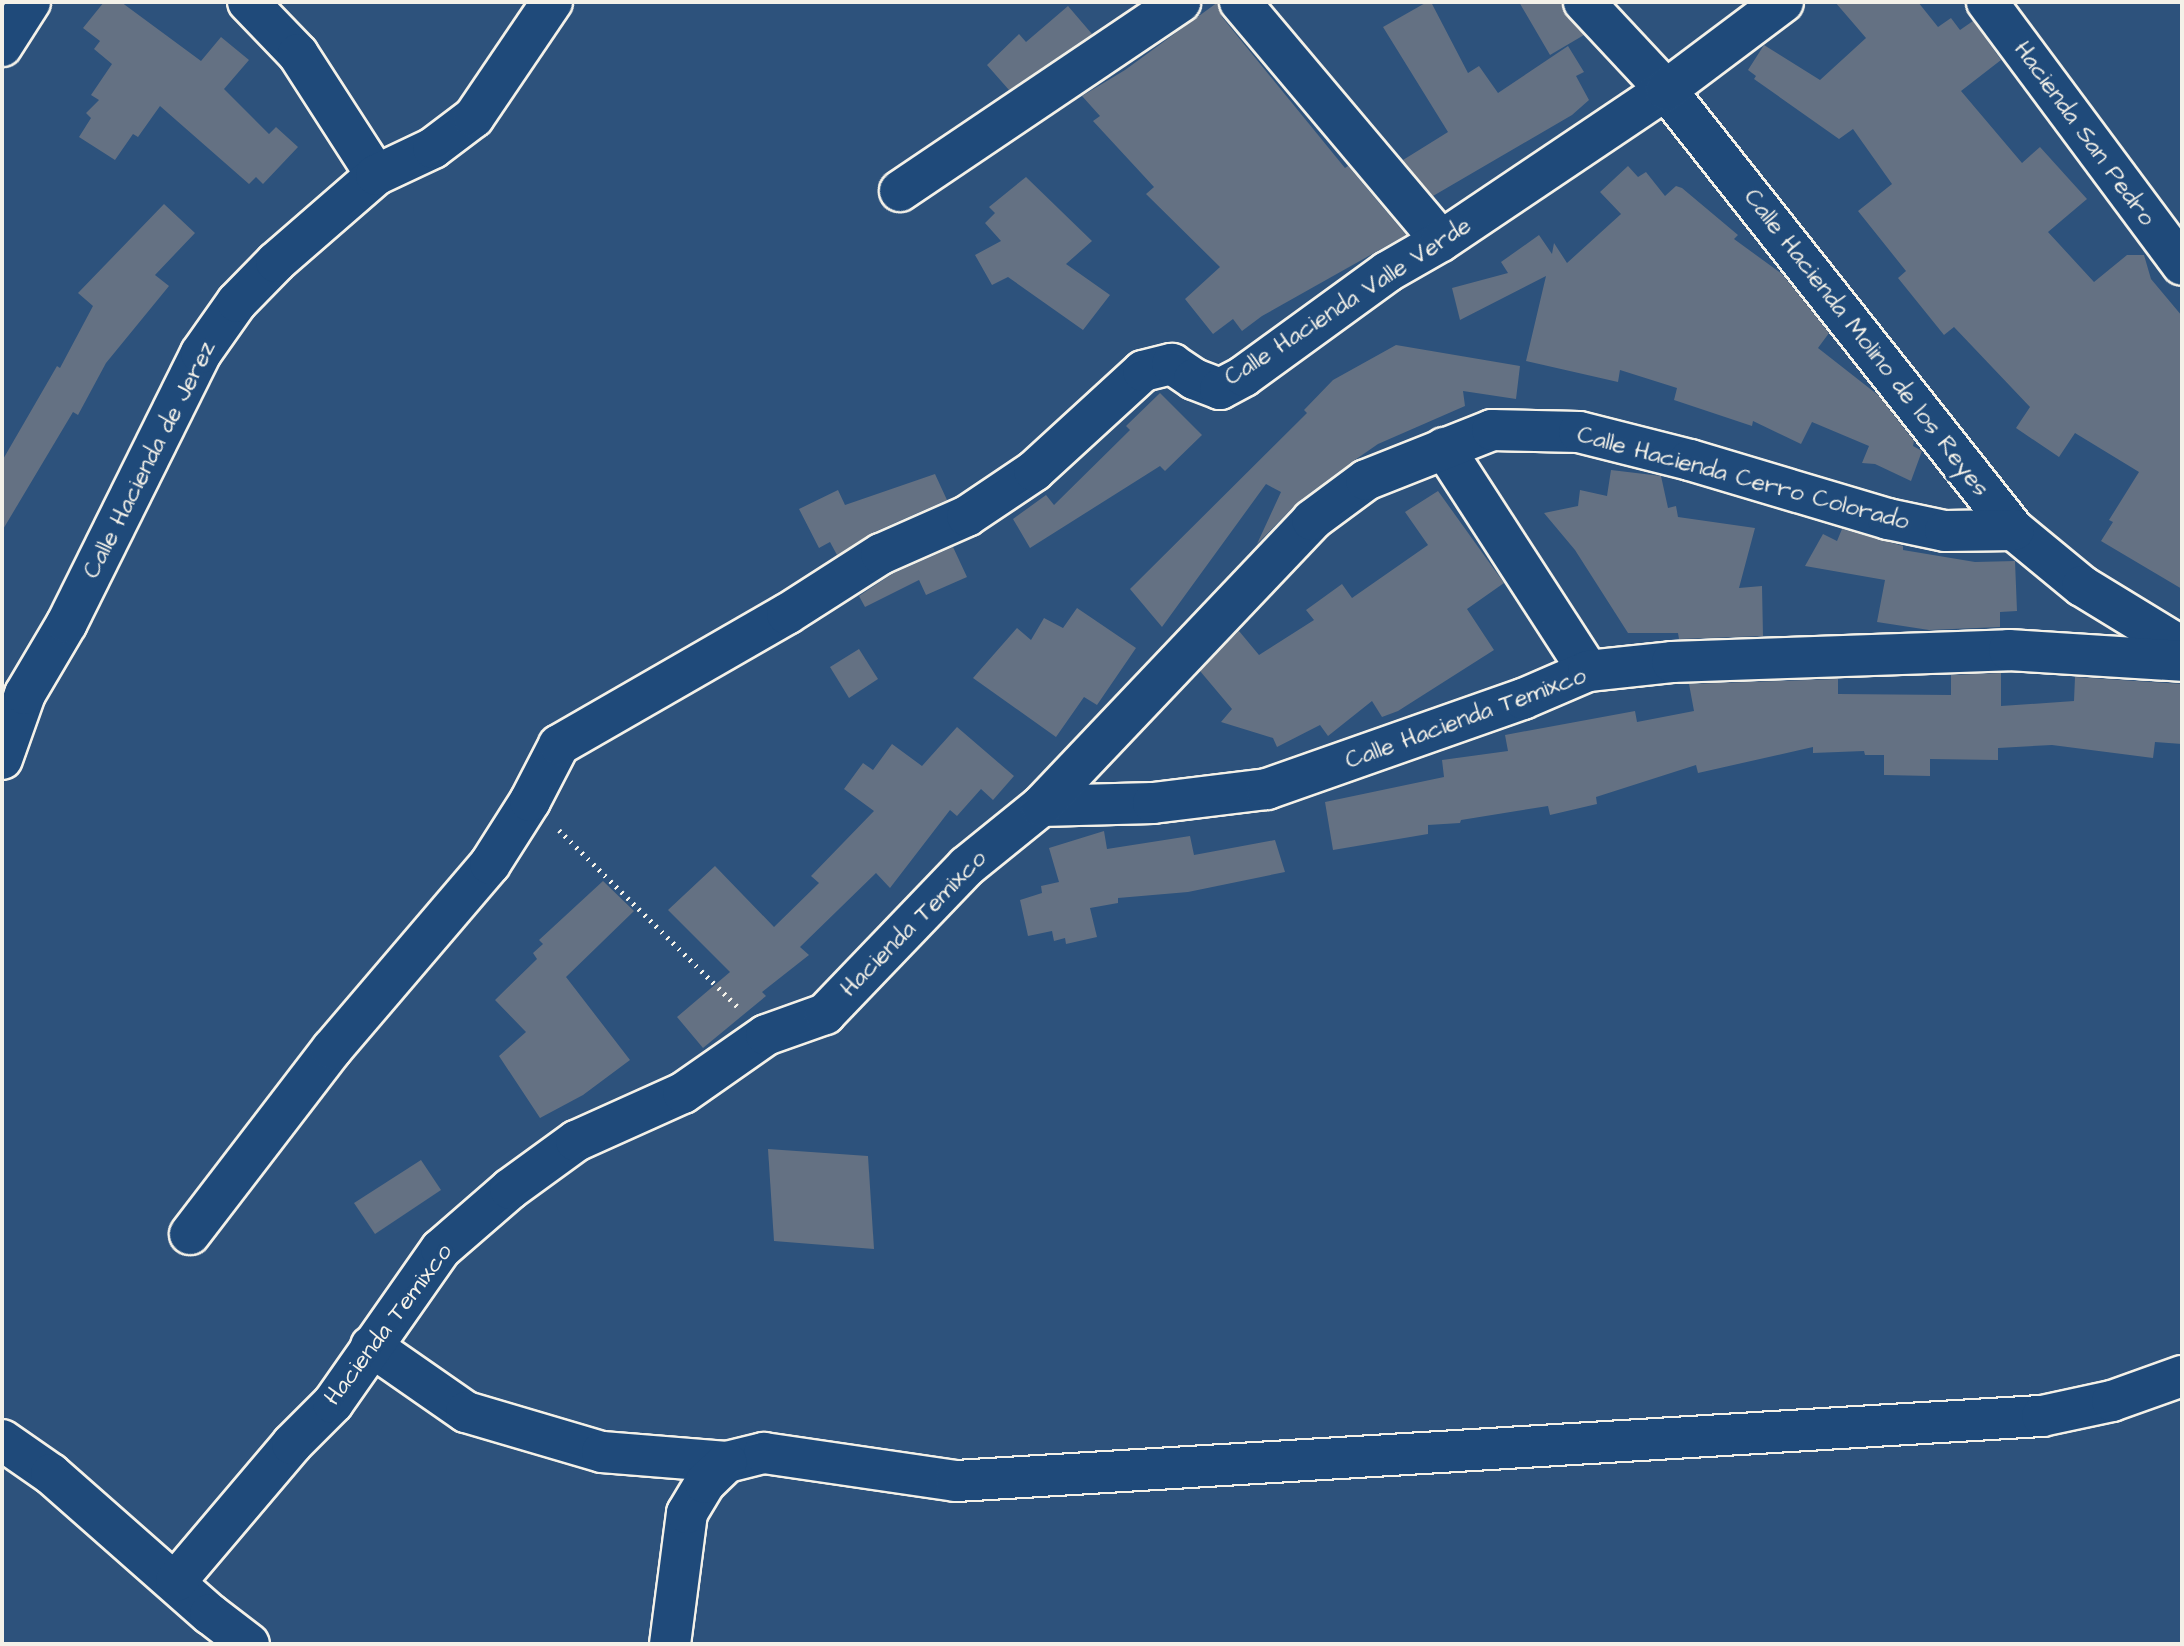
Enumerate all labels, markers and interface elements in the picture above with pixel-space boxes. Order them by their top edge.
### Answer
street label: Hacienda San Pedro [2007,36,2161,232]
street label: Calle Hacienda Molino de los Reyes [1737,184,1995,502]
street label: Calle Hacienda Valle Verde [1219,212,1477,392]
street label: Calle Hacienda de Jerez [78,336,222,584]
street label: Calle Hacienda Cerro Colorado [1574,421,1912,537]
street label: Calle Hacienda Temixco [1342,662,1590,776]
street label: Hacienda Temixco [835,845,993,1003]
street label: Hacienda Temixco [319,1239,459,1411]

